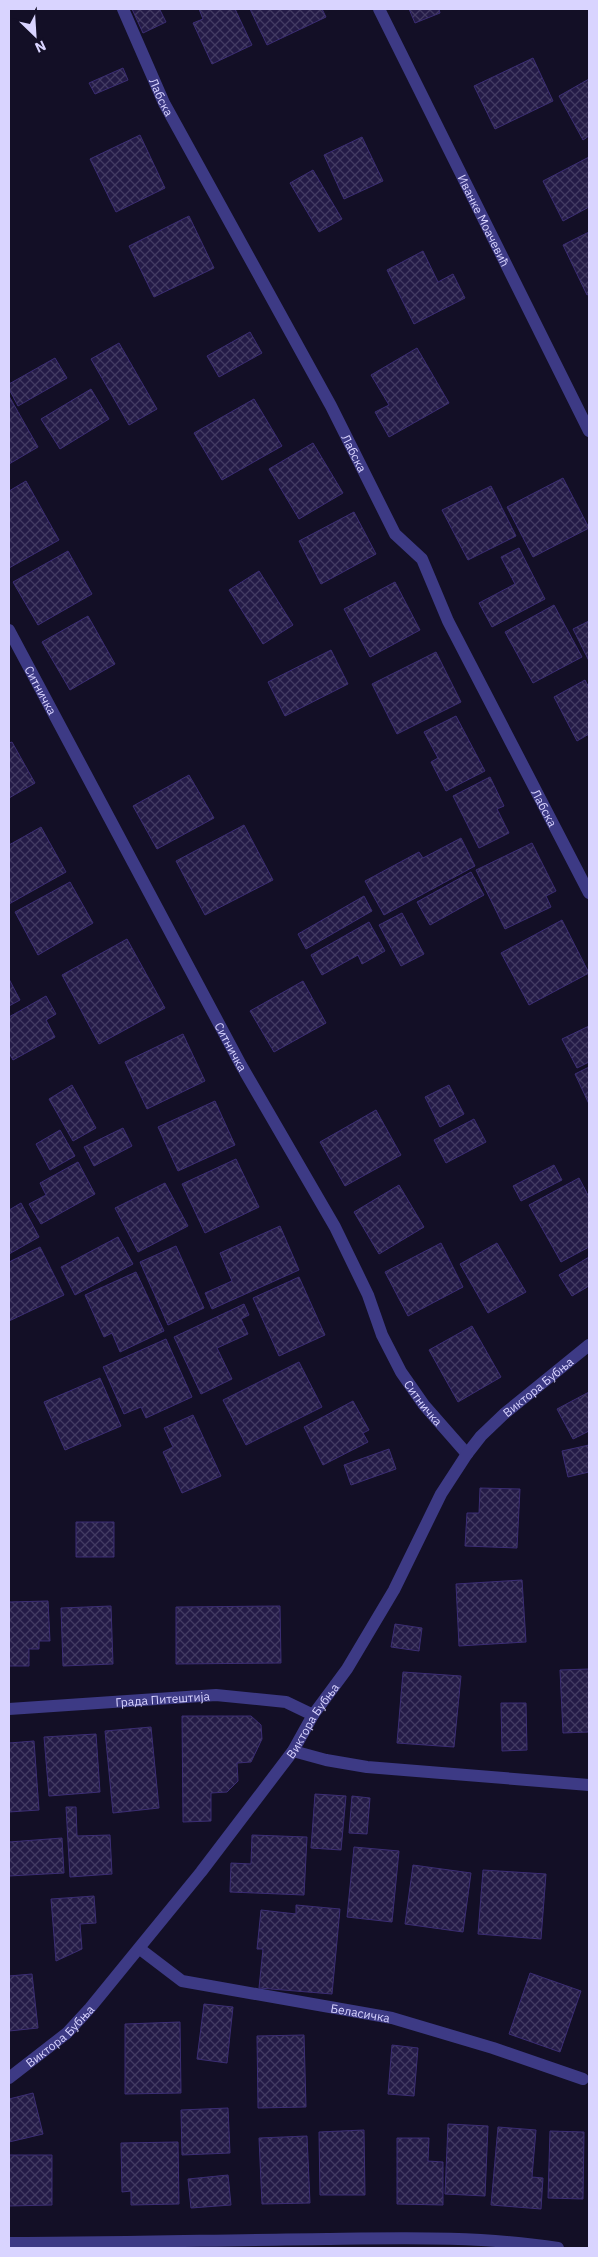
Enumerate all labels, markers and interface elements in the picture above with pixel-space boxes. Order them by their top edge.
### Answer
north arrow [10,10,60,60]
text: N [32,36,49,57]
street label: Лабска [146,75,177,119]
street label: Иванке Моачевић [455,172,513,269]
street label: Лабска [339,432,370,475]
street label: Ситничка [22,663,61,718]
street label: Лабска [529,786,561,830]
street label: Ситничка [212,1019,251,1074]
street label: Виктора Бубња [499,1353,577,1420]
street label: Ситничка [401,1377,446,1429]
street label: Виктора Бубња [283,1679,342,1761]
street label: Града Питештија [115,1688,211,1709]
street label: Беласичка [330,2000,392,2025]
street label: Виктора Бубња [22,2001,97,2070]

